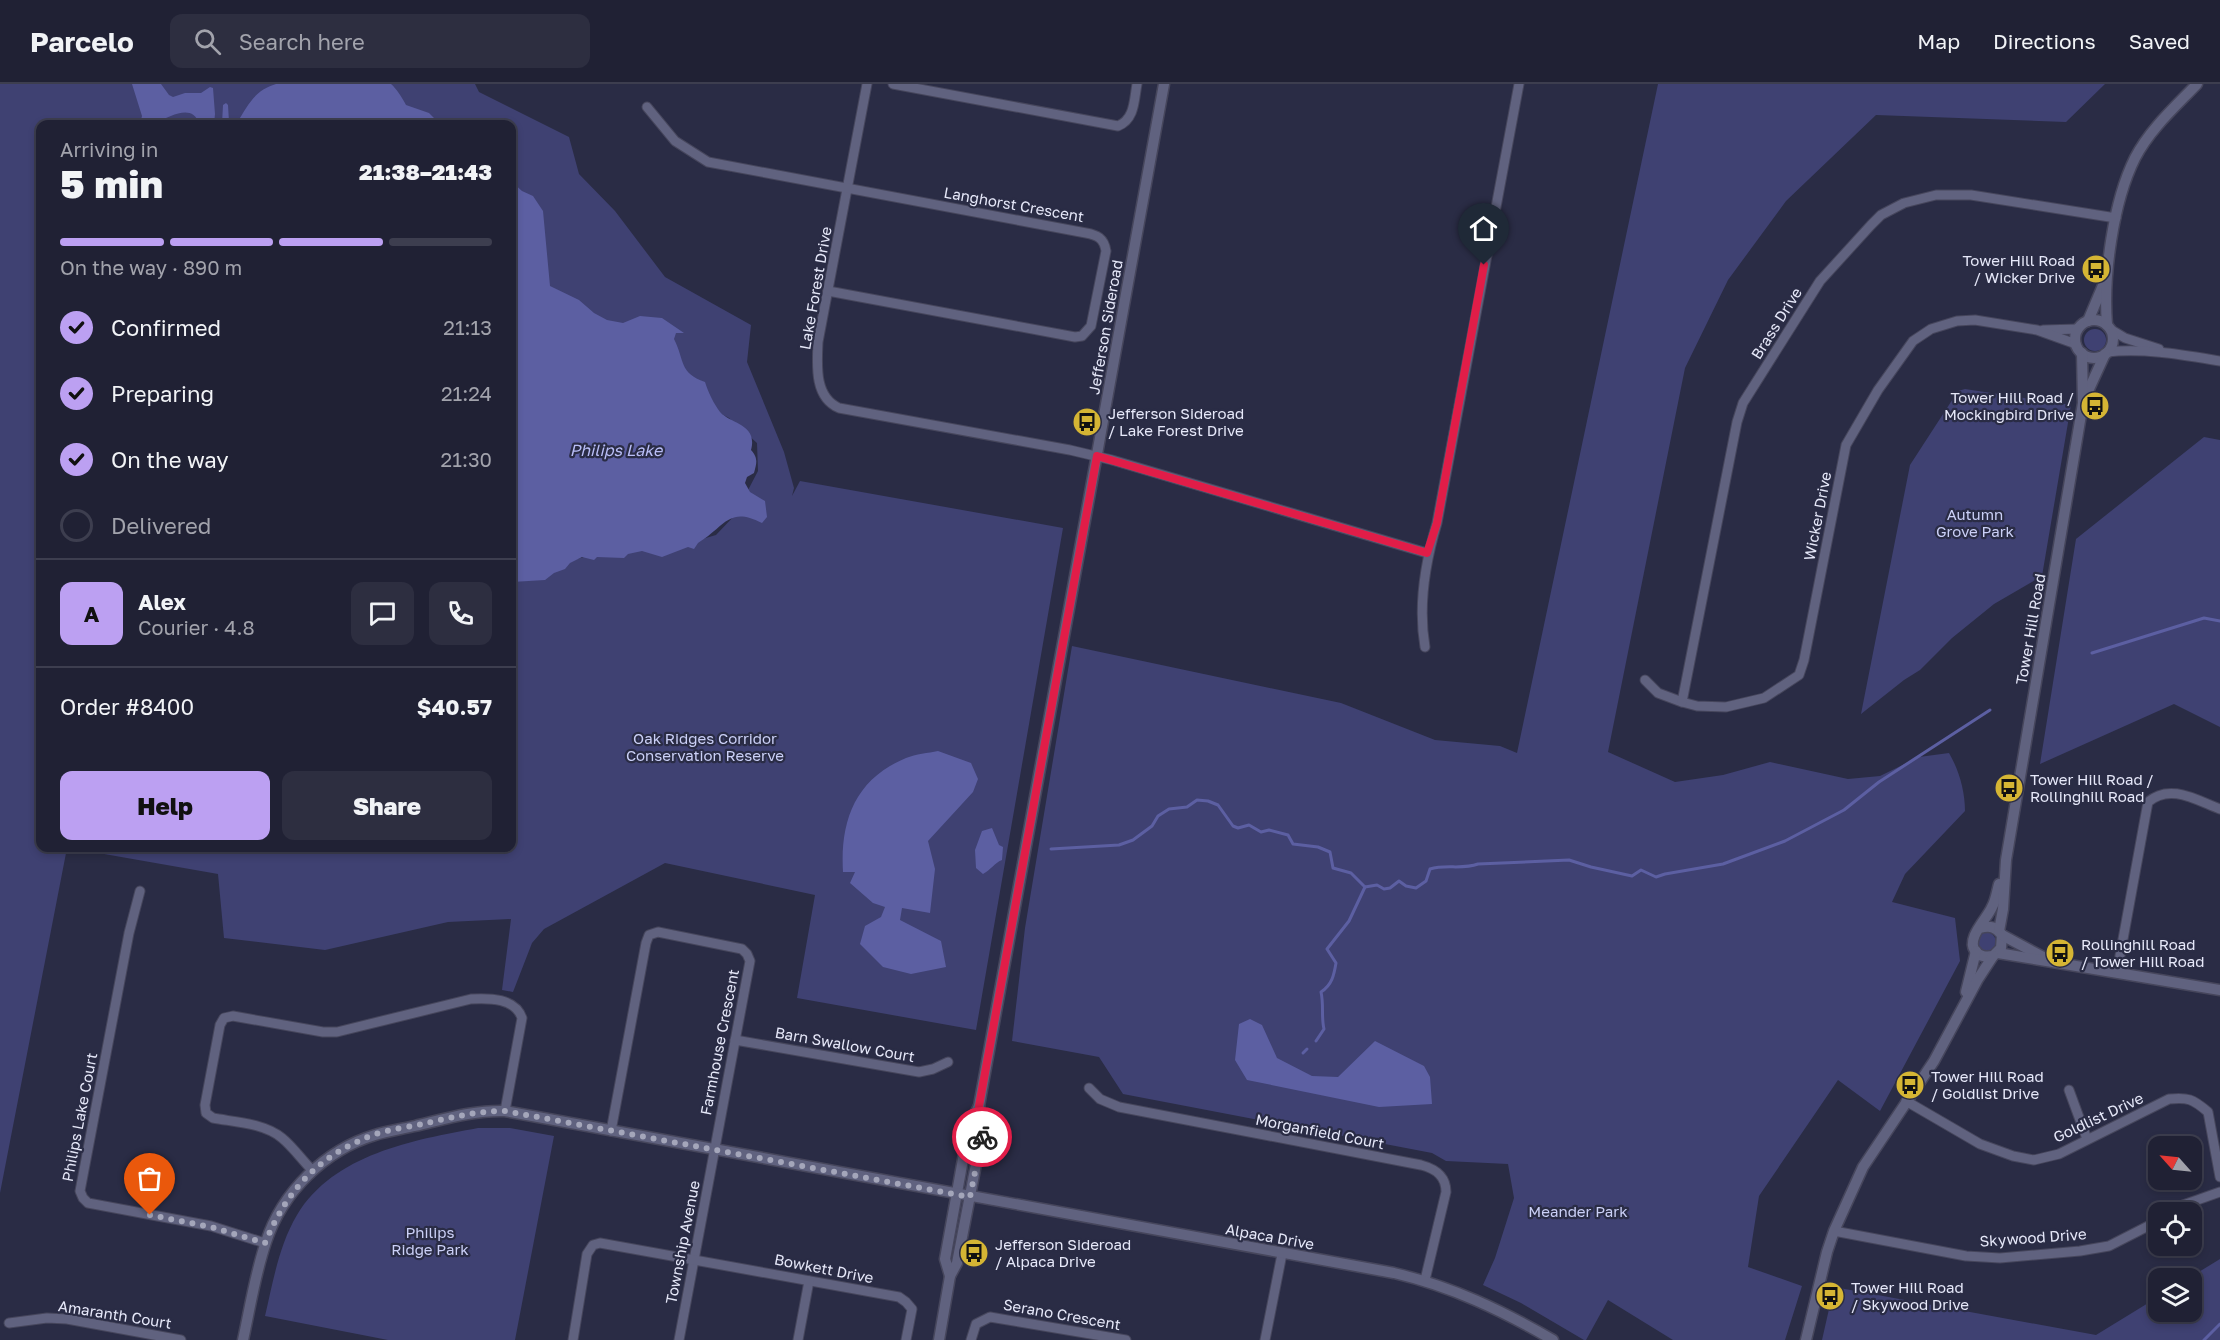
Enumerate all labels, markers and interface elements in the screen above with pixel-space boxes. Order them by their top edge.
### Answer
search box [170,14,590,68]
text: Parcelo [30,25,134,58]
icon: search [191,25,224,58]
text: Search here [239,28,365,55]
text: Map [1917,28,1960,54]
text: Directions [1993,28,2096,54]
text: Saved [2129,28,2190,54]
text: Arriving in [60,137,158,161]
text: 21:38–21:43 [359,158,492,185]
text: 5 min [60,160,163,207]
street label: Langhorst Crescent [943,183,1085,225]
pin [1458,203,1509,265]
icon: home [1467,212,1500,245]
street label: Lake Forest Drive [795,225,835,351]
place label: Tower Hill Road / Wicker Drive [1962,251,2075,286]
bus stop icon: Tower Hill Road / Wicker Drive [2080,253,2112,285]
text: On the way · 890 m [60,255,242,279]
street label: Jefferson Sideroad [1084,258,1126,396]
street label: Brass Drive [1747,284,1805,362]
icon: check [60,311,93,344]
text: Confirmed [111,314,221,341]
text: 21:13 [443,315,492,339]
icon: check [60,377,93,410]
text: Preparing [111,380,214,407]
text: 21:24 [441,381,492,405]
place label: Tower Hill Road / Mockingbird Drive [1944,388,2074,423]
bus stop icon: Tower Hill Road / Mockingbird Drive [2079,390,2111,422]
place label: Jefferson Sideroad / Lake Forest Drive [1108,404,1244,439]
bus stop icon: Jefferson Sideroad / Lake Forest Drive [1071,406,1103,438]
water label: Philips Lake [570,440,664,460]
icon: check [60,443,93,476]
text: On the way [111,446,229,473]
text: 21:30 [441,447,492,471]
street label: Wicker Drive [1800,470,1835,562]
park label: Autumn Grove Park [1936,505,2015,540]
text: Delivered [111,512,211,539]
street label: Tower Hill Road [2011,572,2049,686]
button: chat [351,582,414,645]
button: phone [429,582,492,645]
text: Alex [138,588,186,615]
text: A [84,600,99,627]
text: Courier · 4.8 [138,615,255,639]
text: Order #8400 [60,693,194,720]
text: $40.57 [417,693,492,720]
park label: Oak Ridges Corridor Conservation Reserve [626,729,784,764]
place label: Tower Hill Road / Rollinghill Road [2030,770,2154,805]
button: Help [60,771,270,840]
button: Share [282,771,492,840]
bus stop icon: Tower Hill Road / Rollinghill Road [1993,772,2025,804]
place label: Rollinghill Road / Tower Hill Road [2081,935,2205,970]
bus stop icon: Rollinghill Road / Tower Hill Road [2044,937,2076,969]
street label: Farmhouse Crescent [696,967,742,1117]
street label: Barn Swallow Court [774,1023,916,1065]
street label: Philips Lake Court [58,1051,100,1183]
place label: Tower Hill Road / Goldlist Drive [1931,1067,2044,1102]
bus stop icon: Tower Hill Road / Goldlist Drive [1894,1069,1926,1101]
street label: Goldlist Drive [2050,1088,2146,1146]
courier [952,1107,1012,1167]
street label: Morganfield Court [1254,1110,1386,1152]
icon: bike [966,1121,999,1154]
north arrow [2148,1136,2202,1190]
map controls [2148,1136,2202,1322]
pin [124,1153,175,1215]
icon: bag [133,1162,166,1195]
street label: Township Avenue [661,1178,703,1305]
park label: Meander Park [1528,1202,1628,1220]
button: locate [2148,1202,2202,1256]
street label: Alpaca Drive [1224,1219,1316,1253]
park label: Philips Ridge Park [391,1223,469,1258]
street label: Skywood Drive [1979,1224,2087,1250]
place label: Jefferson Sideroad / Alpaca Drive [995,1235,1131,1270]
bus stop icon: Jefferson Sideroad / Alpaca Drive [958,1237,990,1269]
street label: Bowkett Drive [773,1250,875,1286]
button: layers [2148,1268,2202,1322]
place label: Tower Hill Road / Skywood Drive [1851,1278,1969,1313]
bus stop icon: Tower Hill Road / Skywood Drive [1814,1280,1846,1312]
street label: Serano Crescent [1002,1295,1122,1333]
street label: Amaranth Court [57,1296,173,1332]

